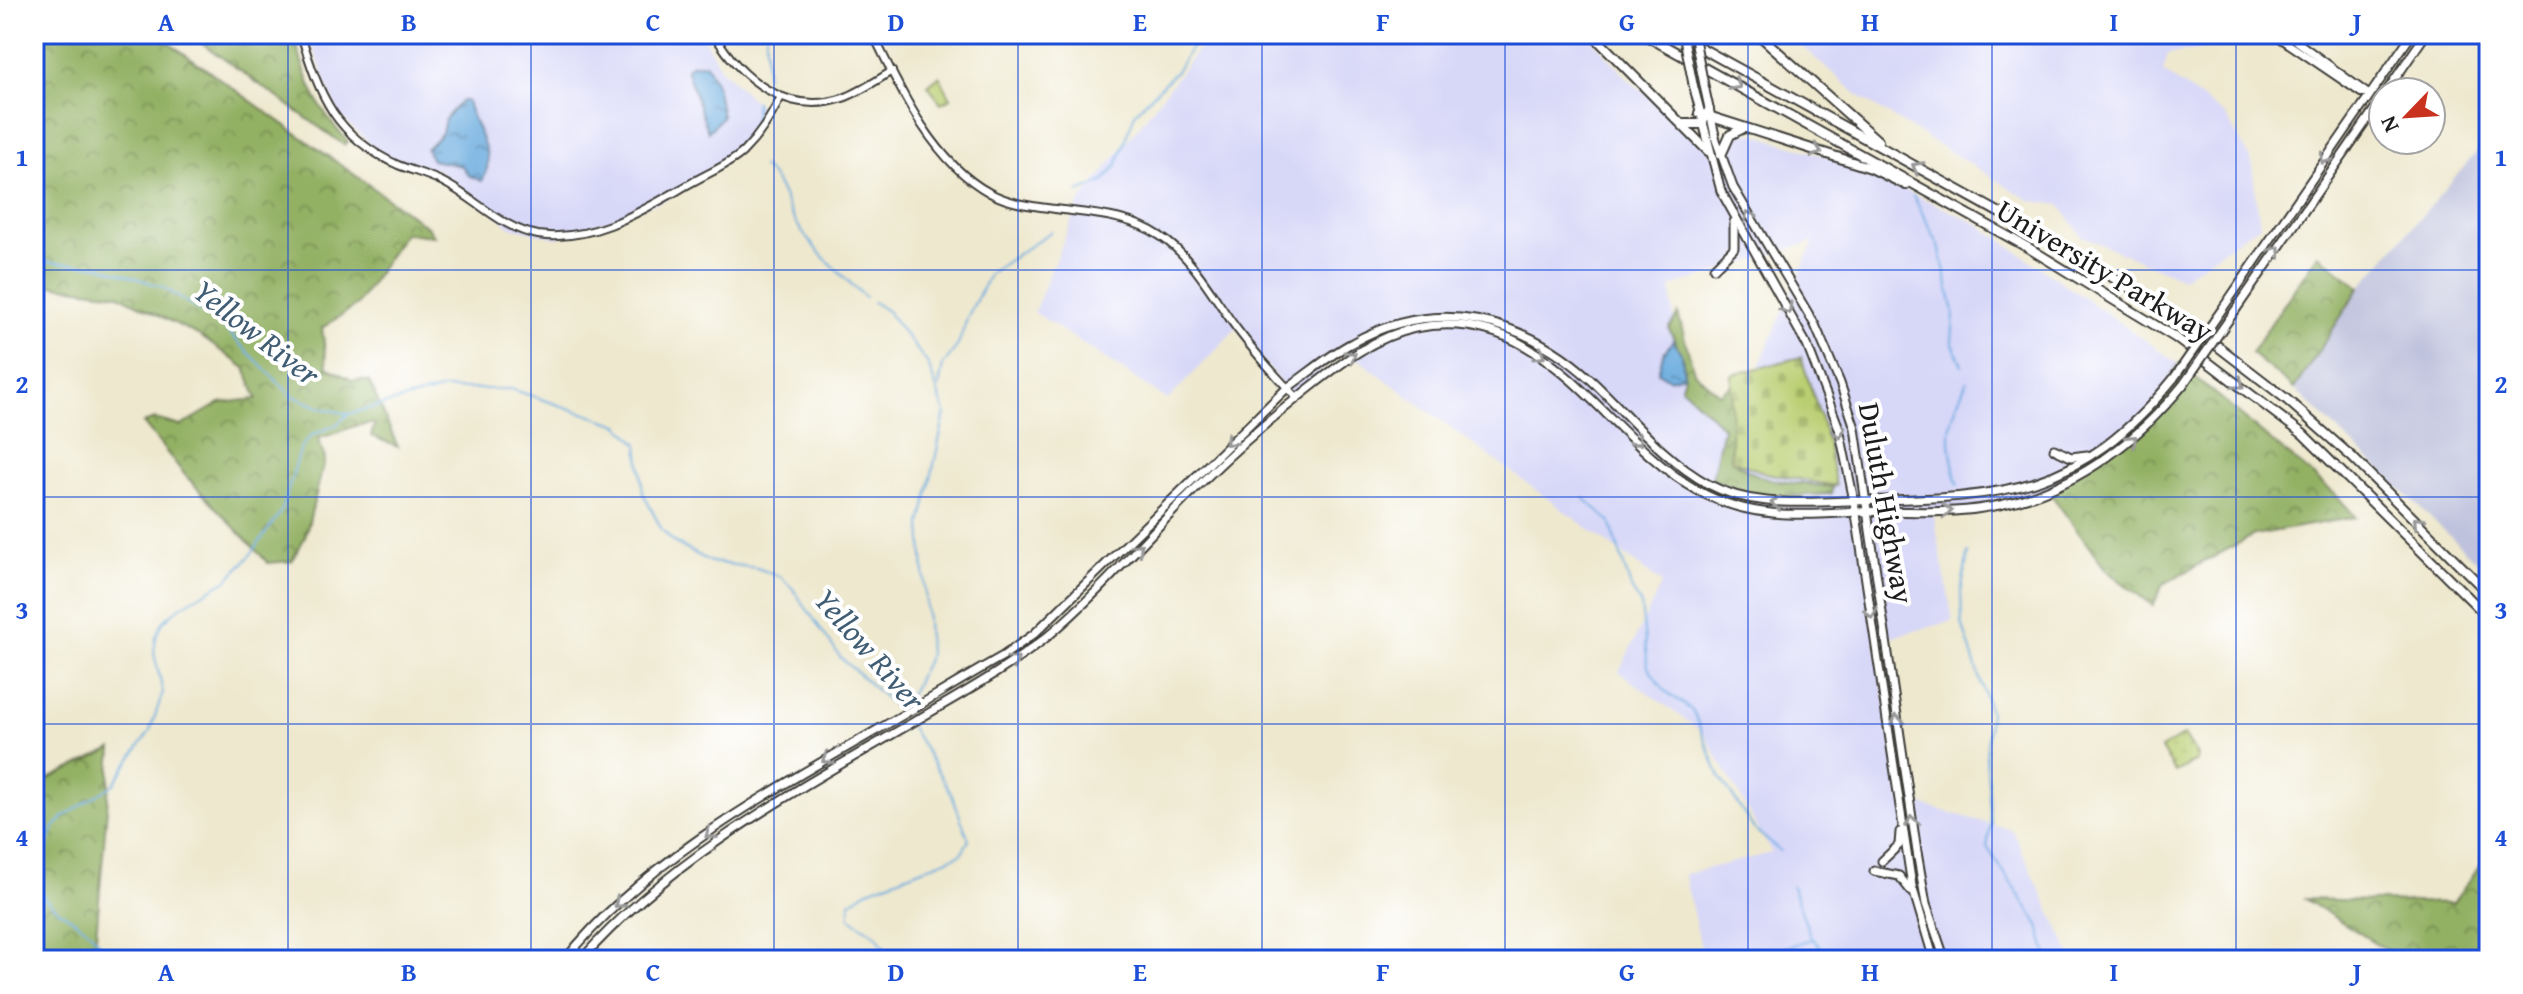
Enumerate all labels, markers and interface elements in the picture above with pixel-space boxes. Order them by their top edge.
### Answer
text: A [158,2,175,41]
text: B [401,2,417,41]
text: C [646,2,660,41]
text: D [888,2,904,41]
text: E [1133,2,1147,41]
text: F [1376,2,1390,41]
text: G [1619,2,1635,41]
text: H [1861,2,1879,41]
text: I [2110,2,2118,41]
text: J [2349,2,2362,41]
one-way arrow [1727,75,1741,91]
north arrow [2367,76,2447,156]
text: N [2371,111,2406,138]
text: 1 [15,137,29,176]
text: 1 [2494,137,2508,176]
one-way arrow [1810,142,1824,158]
one-way arrow [2320,150,2335,164]
one-way arrow [1911,161,1926,176]
street label: University Parkway [1988,188,2222,352]
one-way arrow [1743,211,1759,225]
one-way arrow [2266,245,2281,259]
water label: Yellow River [184,267,331,397]
one-way arrow [1778,300,1793,315]
one-way arrow [1531,346,1545,361]
one-way arrow [1342,351,1357,366]
text: 2 [15,364,29,403]
text: 2 [2494,364,2508,403]
one-way arrow [2230,374,2245,389]
street label: Duluth Highway [1848,399,1926,607]
one-way arrow [1830,426,1847,439]
one-way arrow [1628,431,1643,445]
one-way arrow [1225,432,1239,447]
one-way arrow [2122,435,2137,450]
one-way arrow [1769,495,1782,512]
one-way arrow [1941,502,1954,519]
one-way arrow [2413,517,2427,531]
one-way arrow [1129,542,1143,557]
water label: Yellow River [803,577,937,722]
text: 3 [15,590,29,629]
text: 3 [2494,590,2508,629]
one-way arrow [1862,606,1879,620]
one-way arrow [1006,655,1020,670]
one-way arrow [1889,713,1906,727]
one-way arrow [821,750,836,765]
one-way arrow [1904,815,1921,828]
text: 4 [15,817,29,856]
text: 4 [2494,817,2508,856]
one-way arrow [704,824,719,839]
one-way arrow [614,893,629,908]
text: A [158,952,175,991]
text: B [401,952,417,991]
text: C [646,952,660,991]
text: D [888,952,904,991]
text: E [1133,952,1147,991]
text: F [1376,952,1390,991]
text: G [1619,952,1635,991]
text: H [1861,952,1879,991]
text: I [2110,952,2118,991]
text: J [2349,952,2362,991]

